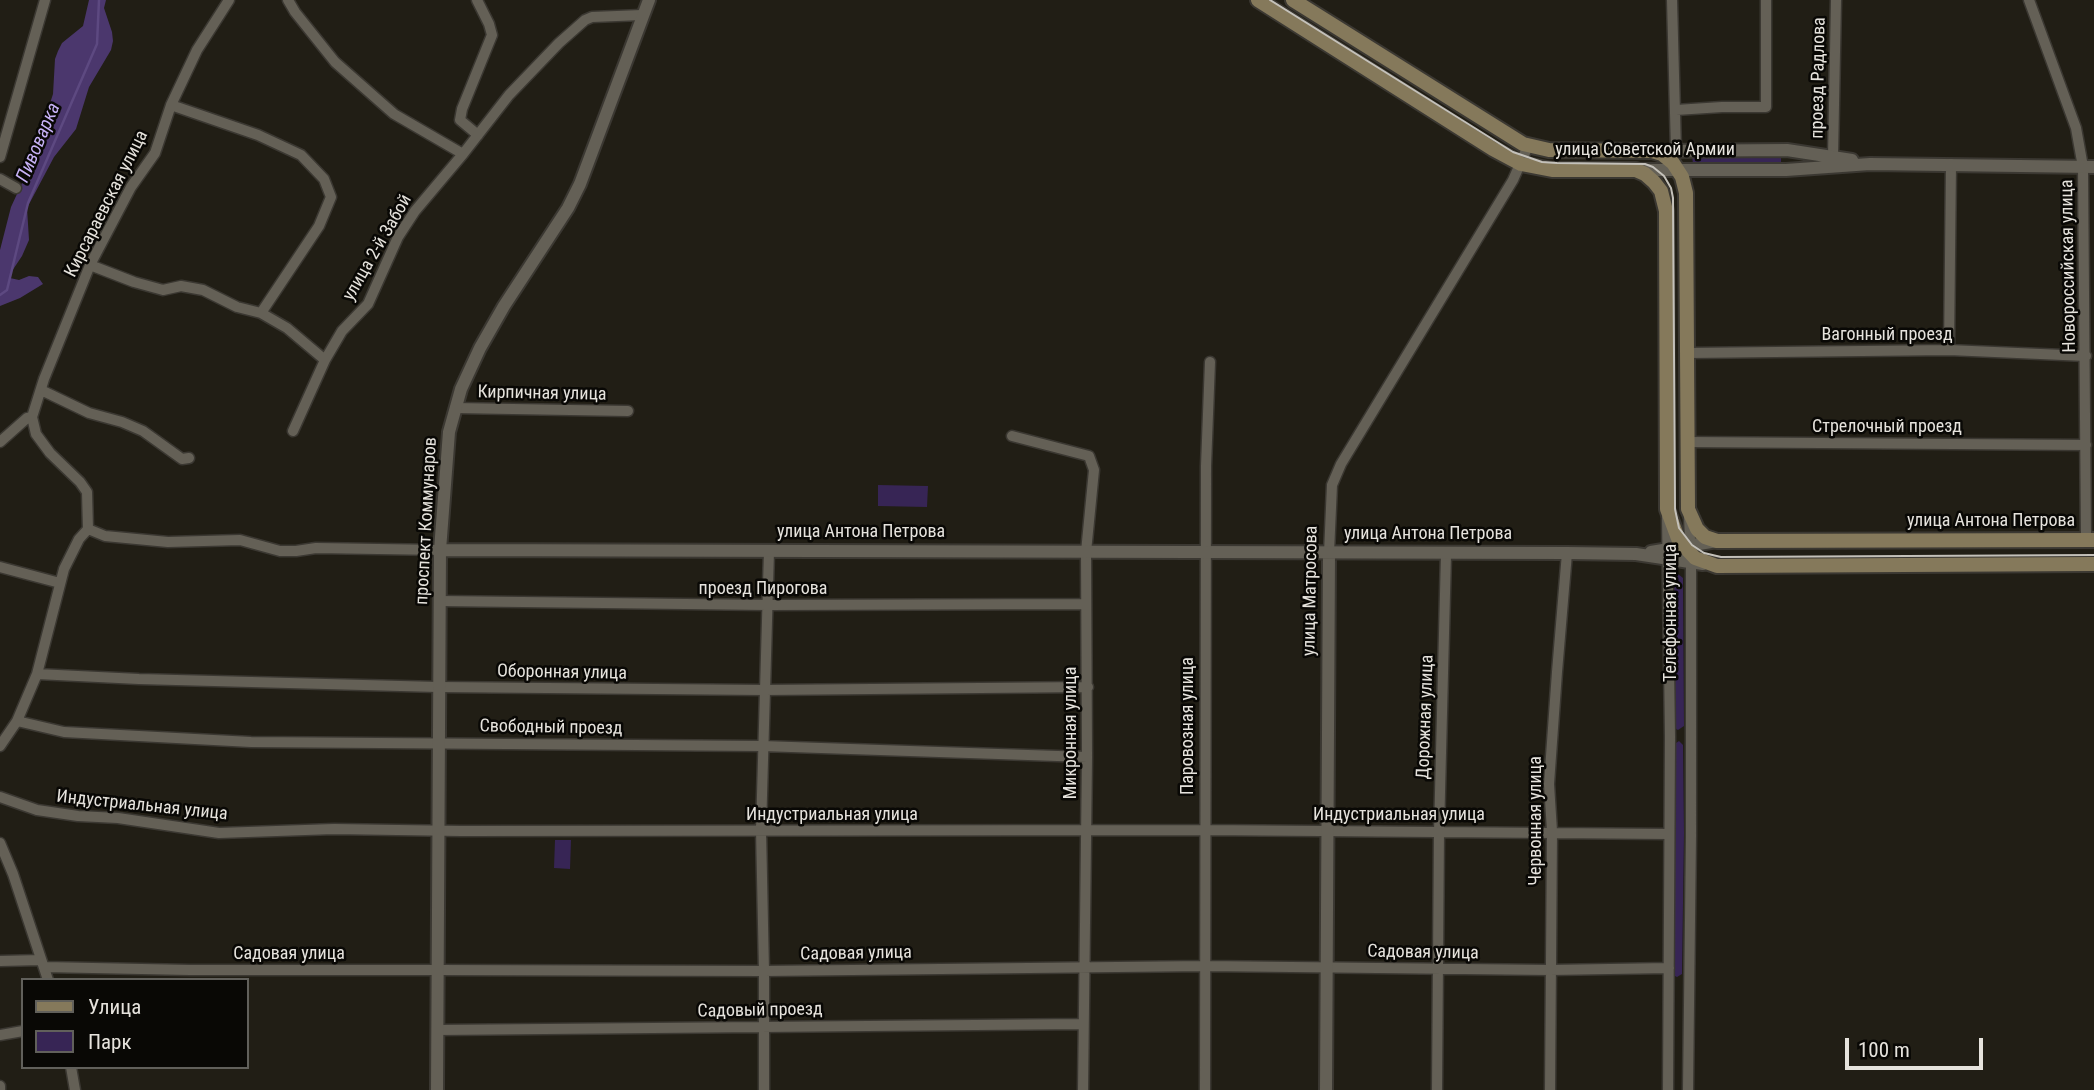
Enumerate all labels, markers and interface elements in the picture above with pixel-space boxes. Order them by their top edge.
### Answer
street label: проезд Радлова [1807,17,1831,139]
water label: Пивоварка [12,100,66,186]
street label: Кирсараевская улица [61,127,153,281]
street label: улица Советской Армии [1555,139,1735,161]
street label: Новороссийская улица [2057,179,2081,353]
street label: улица 2-й Забой [339,191,417,305]
street label: Вагонный проезд [1821,324,1953,346]
street label: Кирпичная улица [477,382,607,406]
street label: Стрелочный проезд [1812,416,1962,438]
street label: проспект Коммунаров [412,437,442,605]
street label: улица Антона Петрова [1907,510,2075,532]
street label: улица Антона Петрова [777,521,945,543]
street label: улица Антона Петрова [1344,523,1512,545]
street label: улица Матросова [1299,526,1323,656]
street label: Телефонная улица [1660,544,1682,682]
street label: проезд Пирогова [699,578,827,600]
street label: Дорожная улица [1413,654,1439,780]
street label: Паровозная улица [1177,657,1199,795]
street label: Оборонная улица [497,661,627,685]
street label: Микронная улица [1060,667,1082,799]
street label: Свободный проезд [479,716,623,740]
street label: Червонная улица [1525,756,1547,886]
street label: Индустриальная улица [55,786,229,826]
street label: Индустриальная улица [746,804,918,826]
street label: Индустриальная улица [1313,804,1485,826]
street label: Садовая улица [1367,941,1479,965]
street label: Садовая улица [800,942,912,966]
street label: Садовая улица [233,943,345,965]
legend [21,978,248,1069]
text: Улица [88,995,141,1019]
street label: Садовый проезд [697,999,823,1023]
scale bar [1849,1024,1987,1068]
text: Парк [88,1030,132,1054]
text: 100 m [1858,1038,1910,1062]

